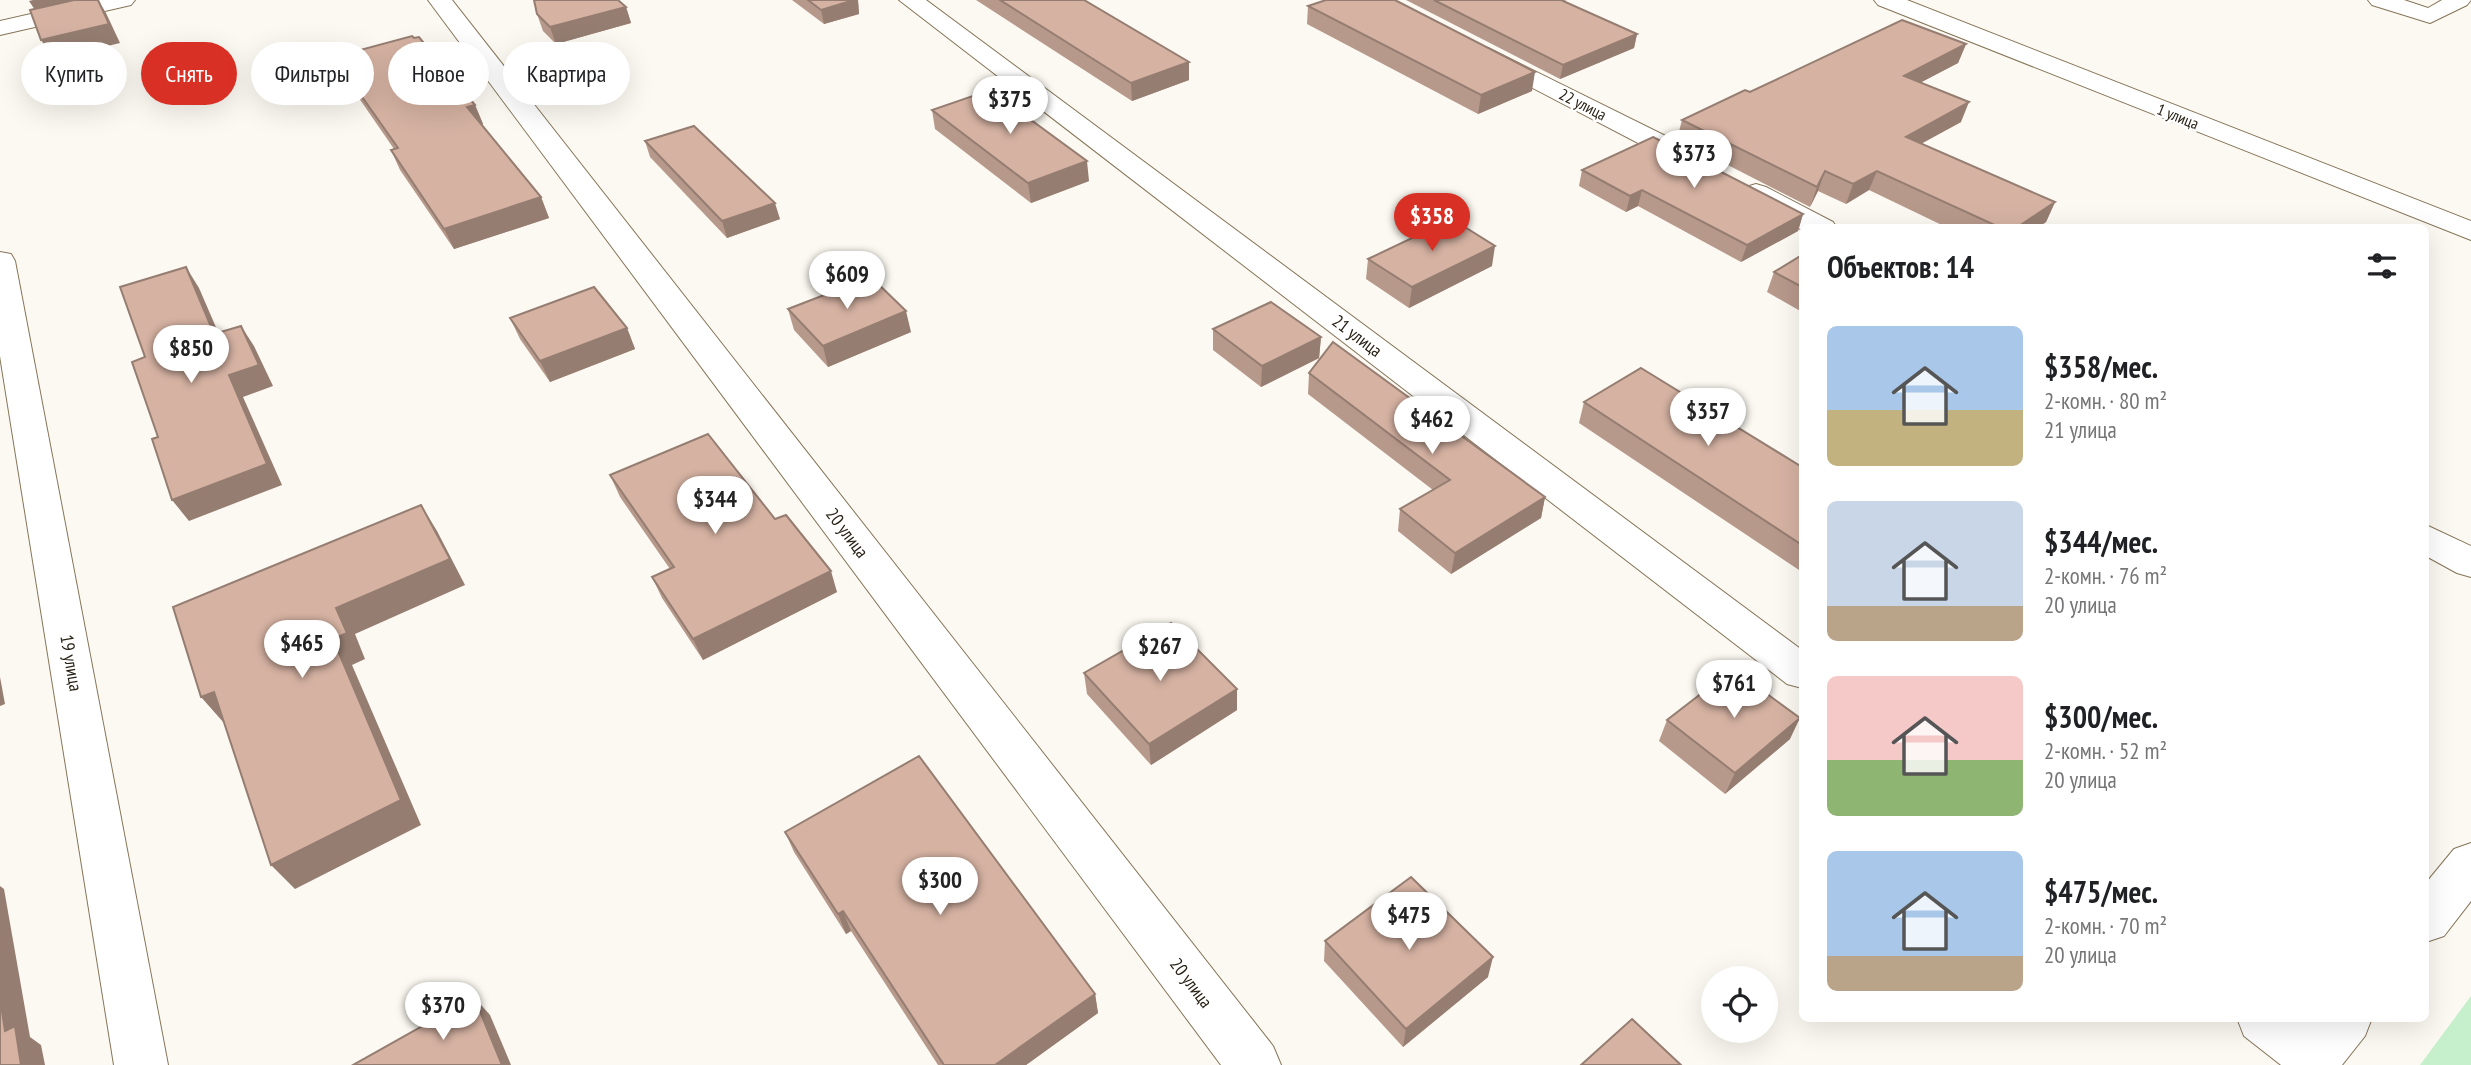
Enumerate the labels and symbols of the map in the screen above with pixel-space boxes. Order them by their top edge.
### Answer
pin: $375 [969,76,1051,136]
street label: 22 улица [1556,84,1610,124]
street label: 1 улица [2154,99,2202,133]
pin: $373 [1653,130,1735,190]
pin: $358 [1391,194,1473,253]
pin: $609 [806,252,888,311]
street label: 21 улица [1328,309,1387,362]
pin: $850 [150,326,232,385]
pin: $357 [1667,388,1749,448]
pin: $462 [1391,396,1473,456]
pin: $344 [674,476,756,536]
street label: 20 улица [821,503,874,562]
pin: $465 [261,620,343,680]
pin: $267 [1119,624,1201,683]
street label: 19 улица [55,633,88,693]
pin: $761 [1693,660,1775,720]
pin: $300 [899,858,981,917]
pin: $475 [1368,892,1450,952]
street label: 20 улица [1165,953,1218,1012]
pin: $370 [402,982,484,1042]

